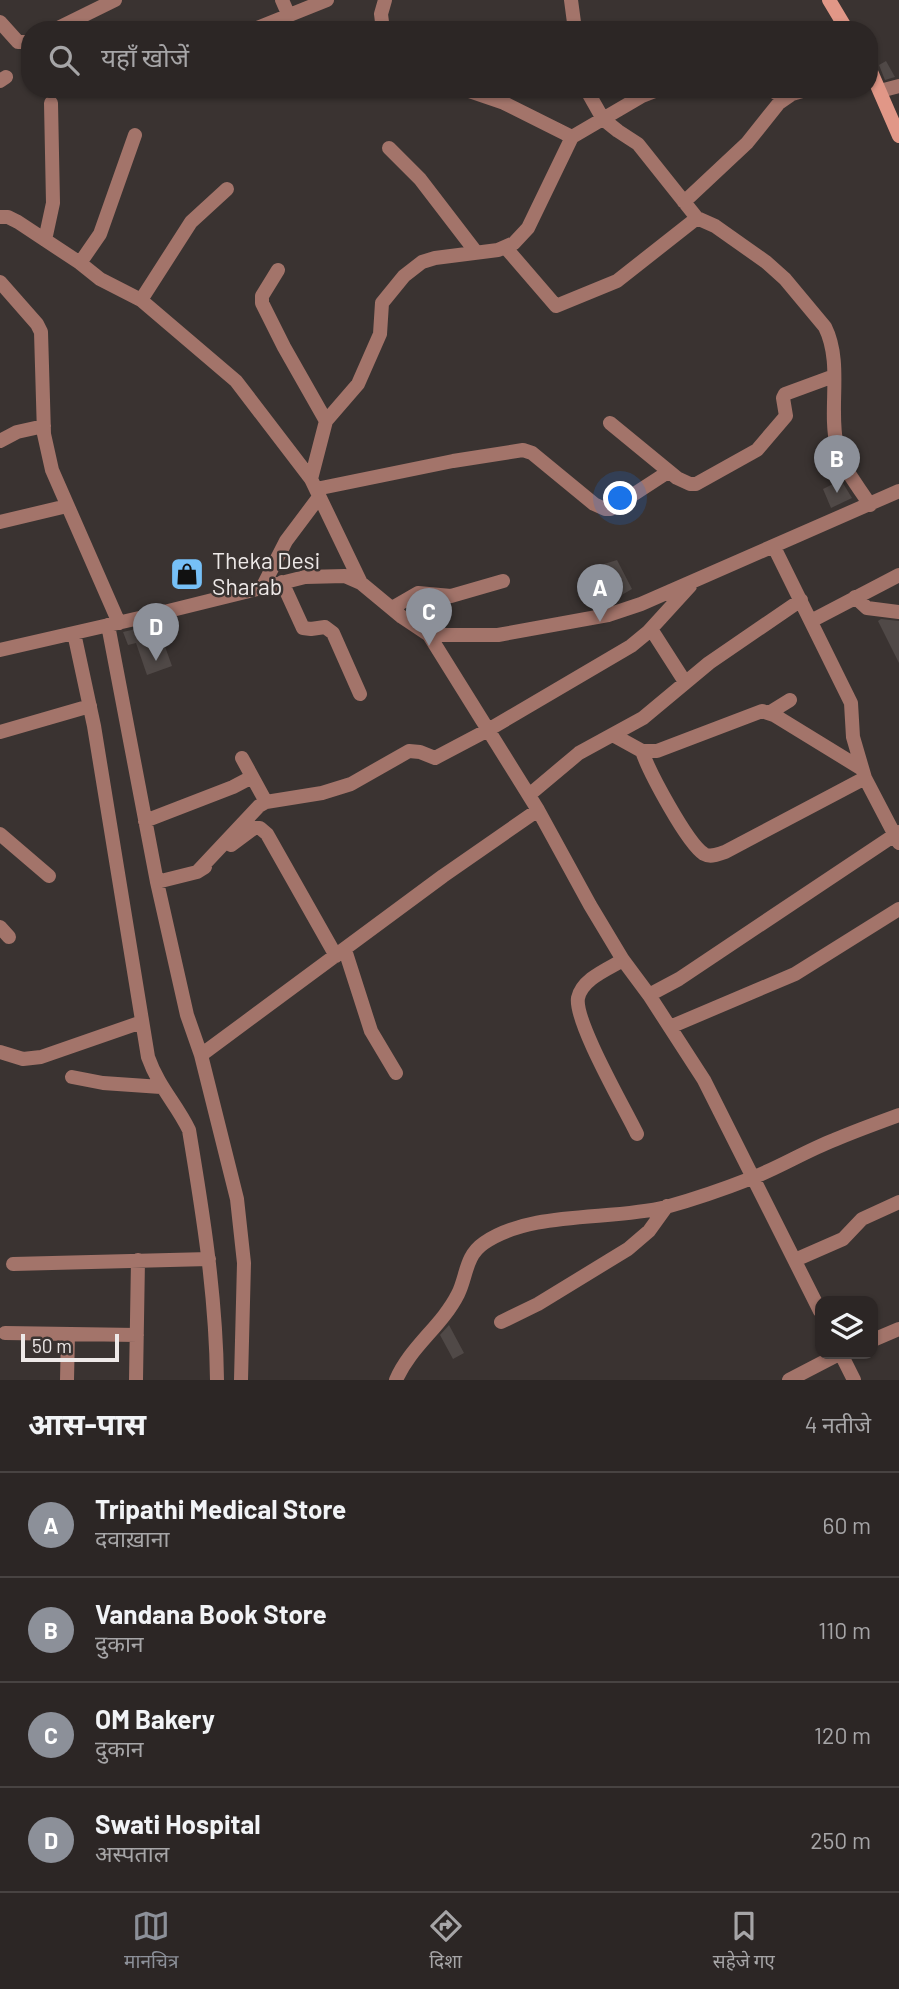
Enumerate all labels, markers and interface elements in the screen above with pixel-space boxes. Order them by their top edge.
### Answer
search box [21,21,878,98]
icon: search [45,41,83,79]
text: यहाँ खोजें [101,41,189,72]
pin: B [814,435,860,493]
your location [603,481,637,515]
place label: Theka Desi Sharab [212,546,320,600]
shop icon: Theka Desi Sharab [168,555,206,593]
pin: A [577,564,623,622]
pin: C [406,588,452,646]
pin: D [133,603,179,661]
map controls [815,1296,878,1359]
button: layers [815,1296,878,1359]
scale bar [21,1331,119,1363]
text: 50 m [32,1334,72,1357]
text: आस-पास [28,1405,146,1441]
text: 4 नतीजे [805,1410,871,1438]
text: Tripathi Medical Store [95,1493,346,1524]
text: A [43,1511,59,1539]
text: 60 m [823,1511,871,1539]
text: दवाख़ाना [95,1524,169,1552]
text: Vandana Book Store [95,1598,327,1629]
text: B [44,1616,58,1644]
text: 110 m [818,1616,871,1644]
text: दुकान [95,1629,144,1657]
text: OM Bakery [95,1703,215,1734]
text: C [44,1721,58,1749]
text: 120 m [814,1721,871,1749]
text: दुकान [95,1734,144,1762]
text: Swati Hospital [95,1808,261,1839]
text: D [44,1826,58,1854]
text: 250 m [810,1826,871,1854]
text: अस्पताल [95,1839,169,1867]
tab: मानचित्र [124,1907,178,1976]
tab: दिशा [427,1907,465,1976]
tab: सहेजे गए [713,1907,775,1976]

